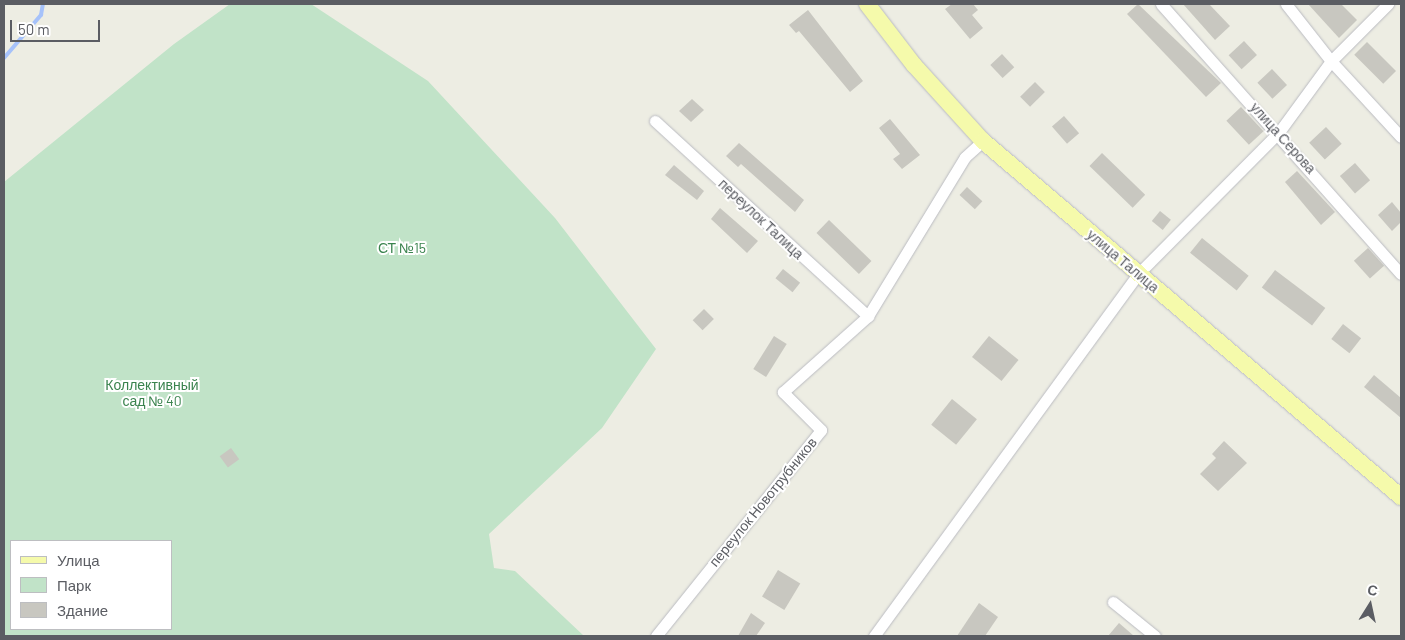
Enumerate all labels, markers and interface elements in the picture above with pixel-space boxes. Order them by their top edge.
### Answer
scale bar [12,10,102,42]
text: 50 m [18,20,50,38]
street label: улица Серова [1247,99,1319,177]
street label: переулок Талица [715,175,807,263]
street label: улица Талица [1084,226,1162,296]
park label: СТ №15 [378,240,426,256]
park label: Коллективный сад № 40 [105,377,199,410]
street label: переулок Новотрубников [706,434,820,570]
legend [10,540,172,630]
text: Улица [57,551,100,569]
text: Парк [57,576,91,594]
north arrow [1345,580,1395,630]
text: С [1366,580,1379,599]
text: Здание [57,601,108,619]

